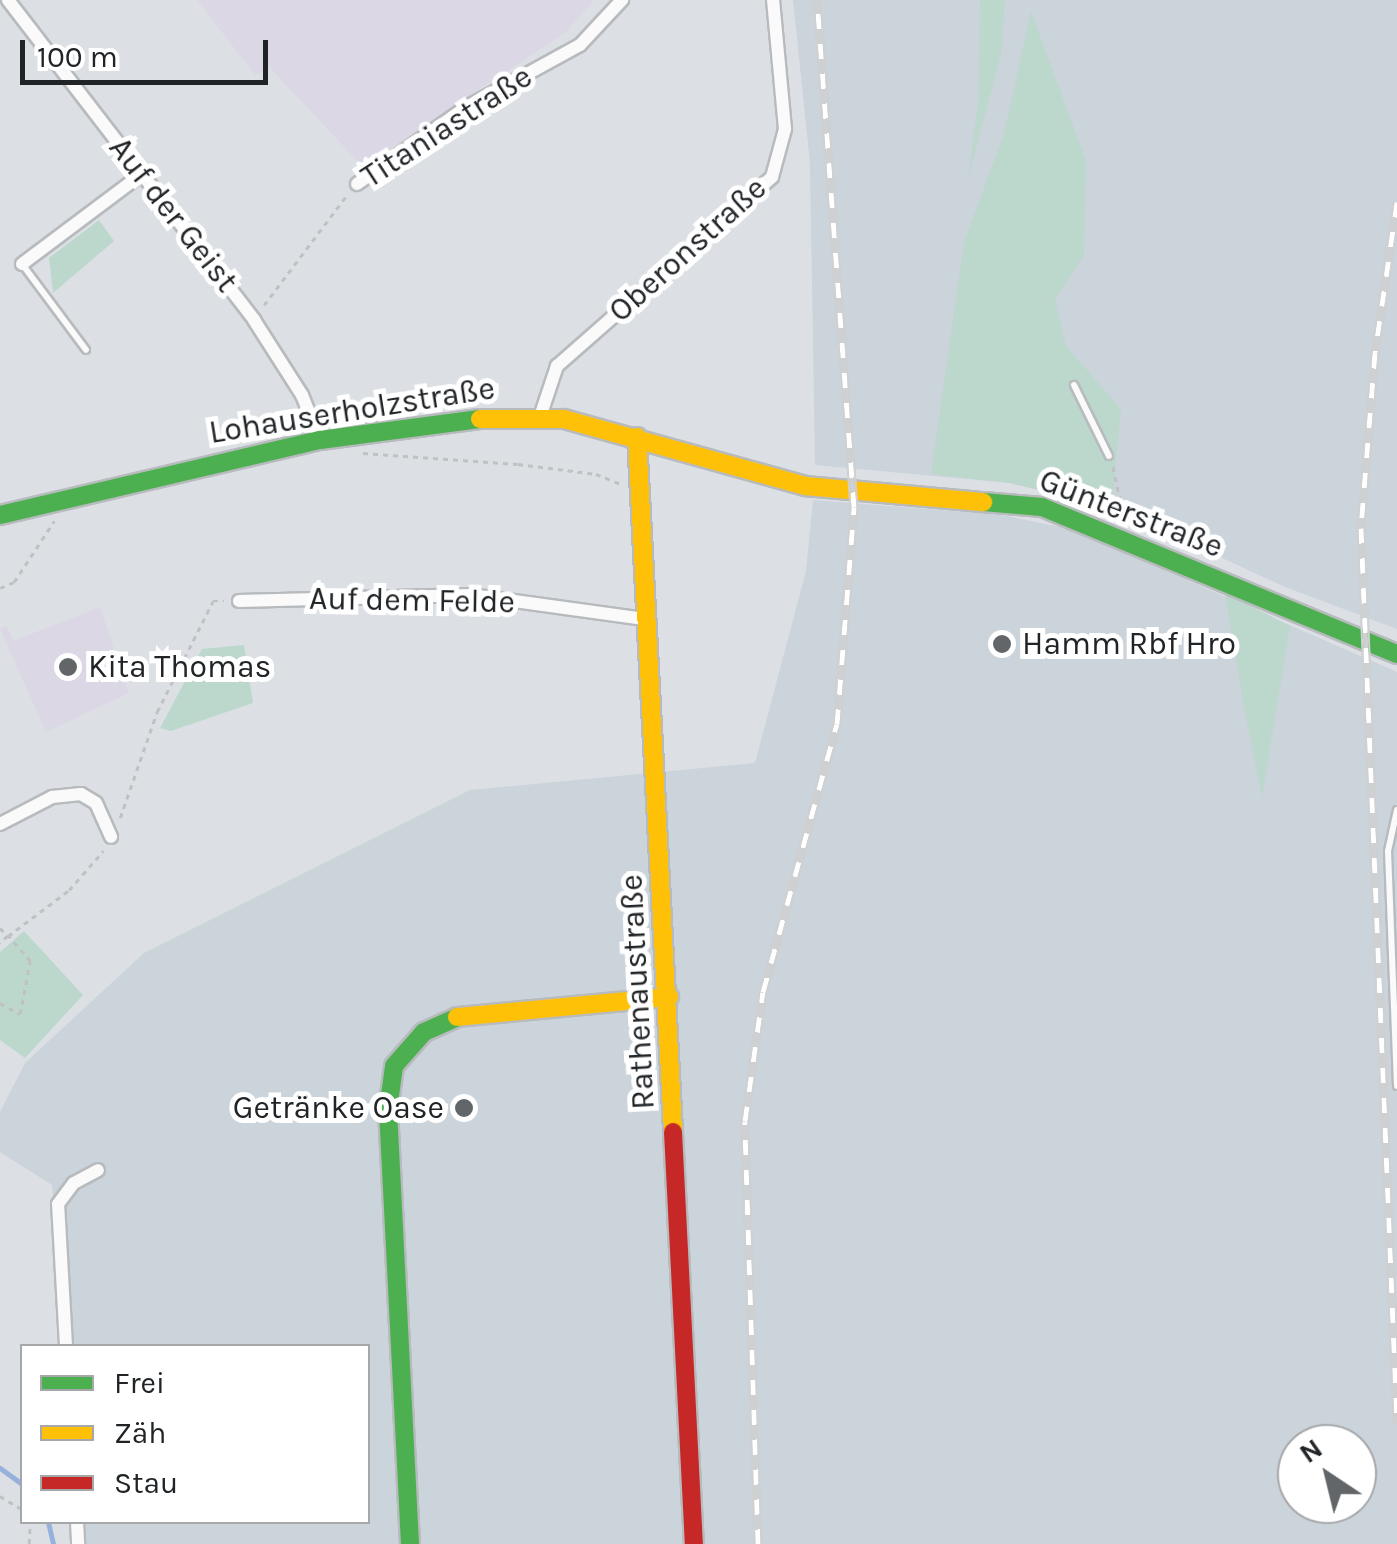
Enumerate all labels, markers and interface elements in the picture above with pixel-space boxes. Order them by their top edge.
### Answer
scale bar [25,20,272,82]
text: 100 m [37,39,118,75]
street label: Titaniastraße [354,58,540,196]
street label: Auf der Geist [101,130,245,300]
street label: Oberonstraße [601,169,775,331]
street label: Lohauserholzstraße [206,369,498,453]
street label: Günterstraße [1034,461,1228,567]
street label: Auf dem Felde [309,580,515,622]
place label: Hamm Rbf Hro [1022,625,1236,663]
marker: Hamm Rbf Hro [991,633,1013,655]
place label: Kita Thomas [88,648,271,686]
marker: Kita Thomas [57,656,79,678]
street label: Rathenaustraße [613,873,663,1111]
place label: Getränke Oase [233,1089,444,1127]
marker: Getränke Oase [453,1097,475,1119]
legend [20,1344,370,1524]
text: Frei [114,1365,165,1401]
text: Zäh [114,1415,166,1451]
north arrow [1277,1424,1377,1524]
text: N [1293,1431,1328,1470]
text: Stau [114,1465,178,1501]

